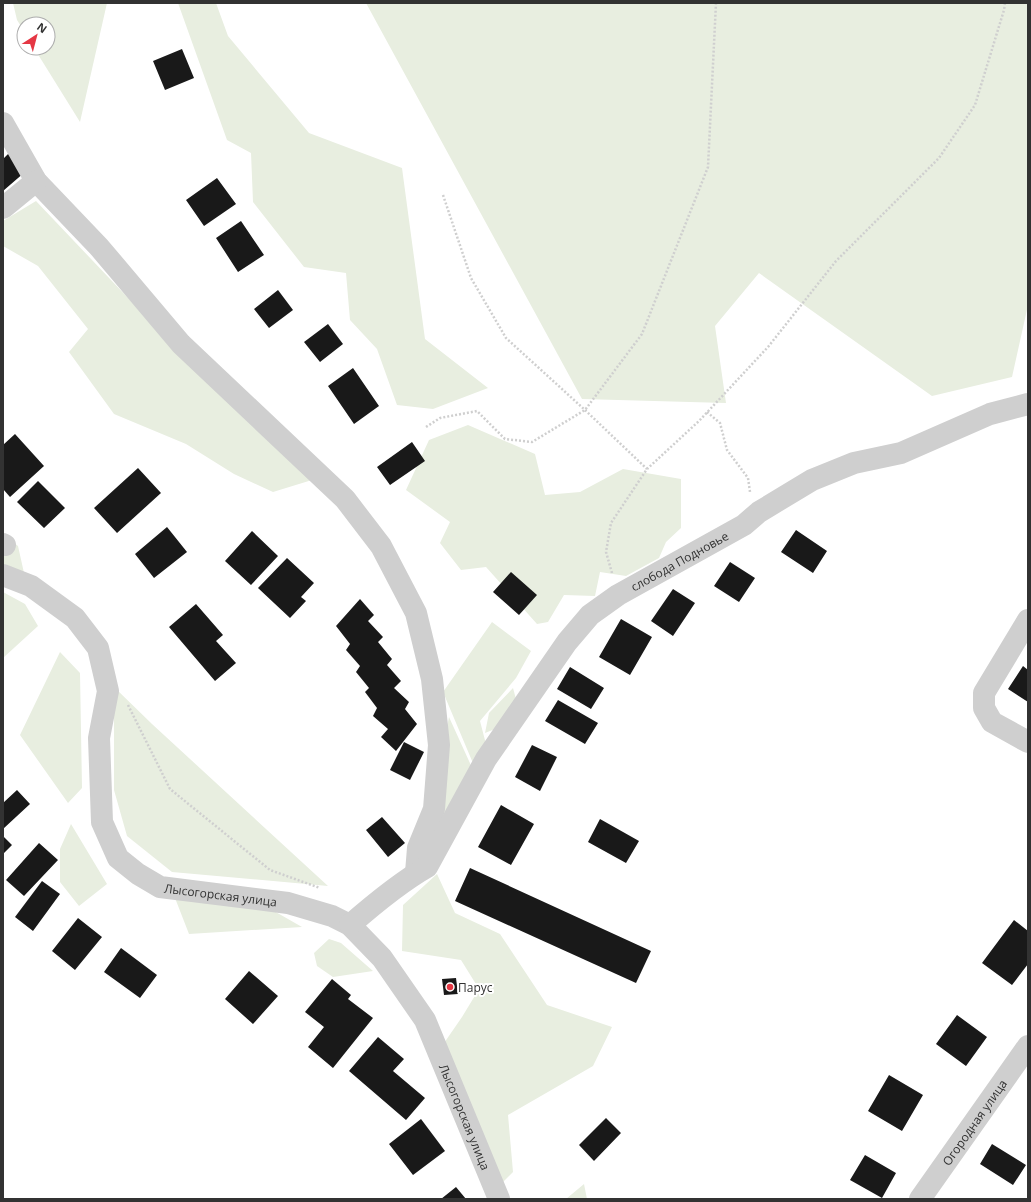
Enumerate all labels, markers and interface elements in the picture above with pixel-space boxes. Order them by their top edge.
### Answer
north arrow [16,16,56,56]
text: N [34,19,50,36]
street label: слобода Подновье [627,527,731,595]
street label: Лысогорская улица [163,879,278,910]
place label: Парус [458,979,493,996]
marker: Парус [445,982,455,992]
street label: Лысогорская улица [435,1061,495,1172]
street label: Огородная улица [938,1076,1011,1169]

